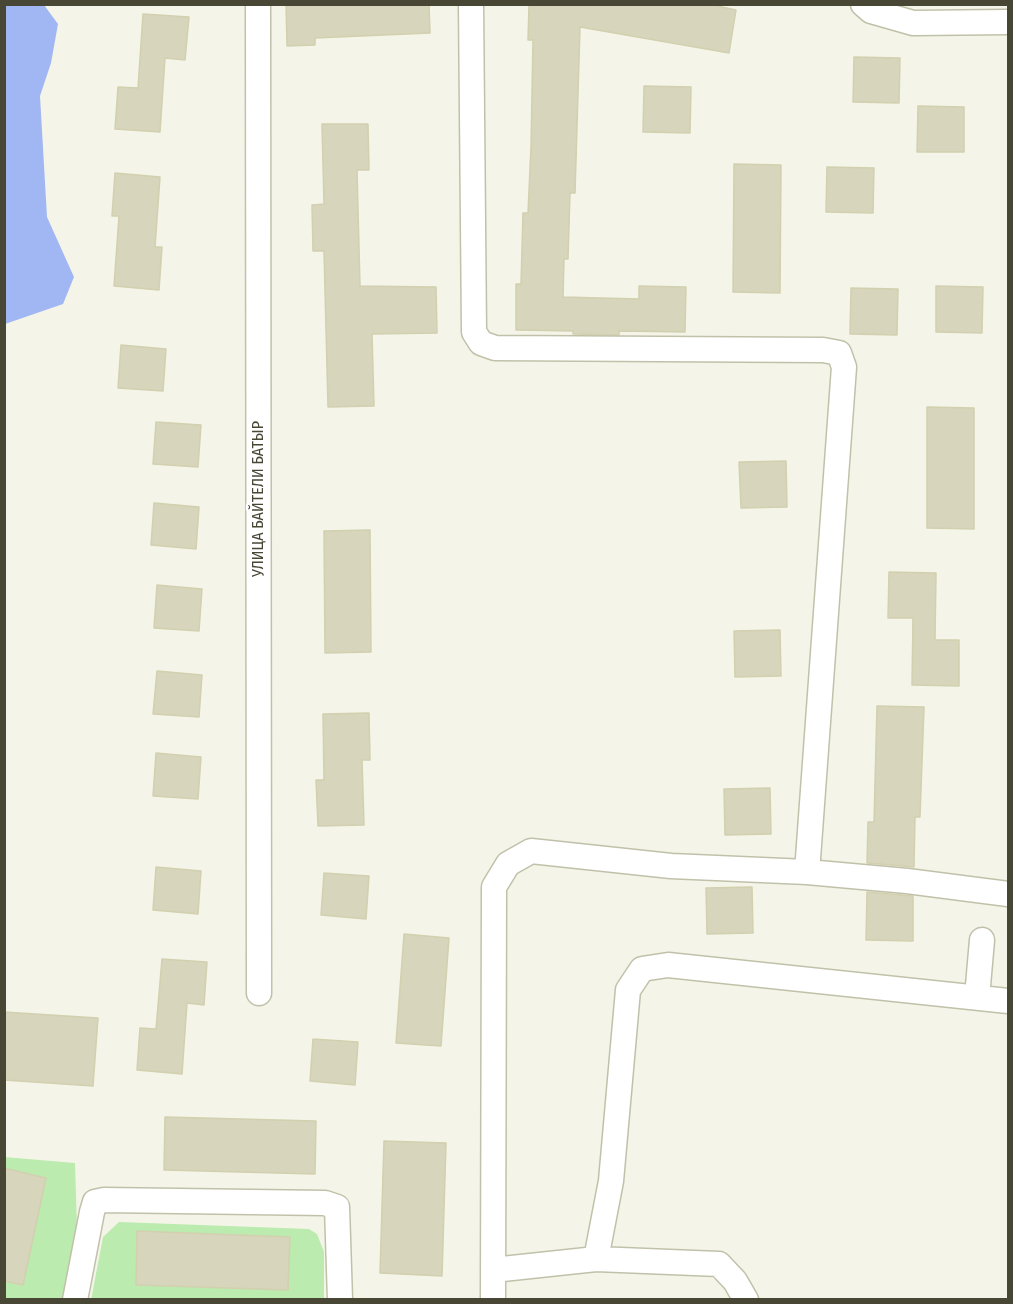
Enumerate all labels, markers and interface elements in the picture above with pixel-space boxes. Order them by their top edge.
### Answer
street label: УЛИЦА БАЙТЕЛИ БАТЫР [249,421,269,577]

